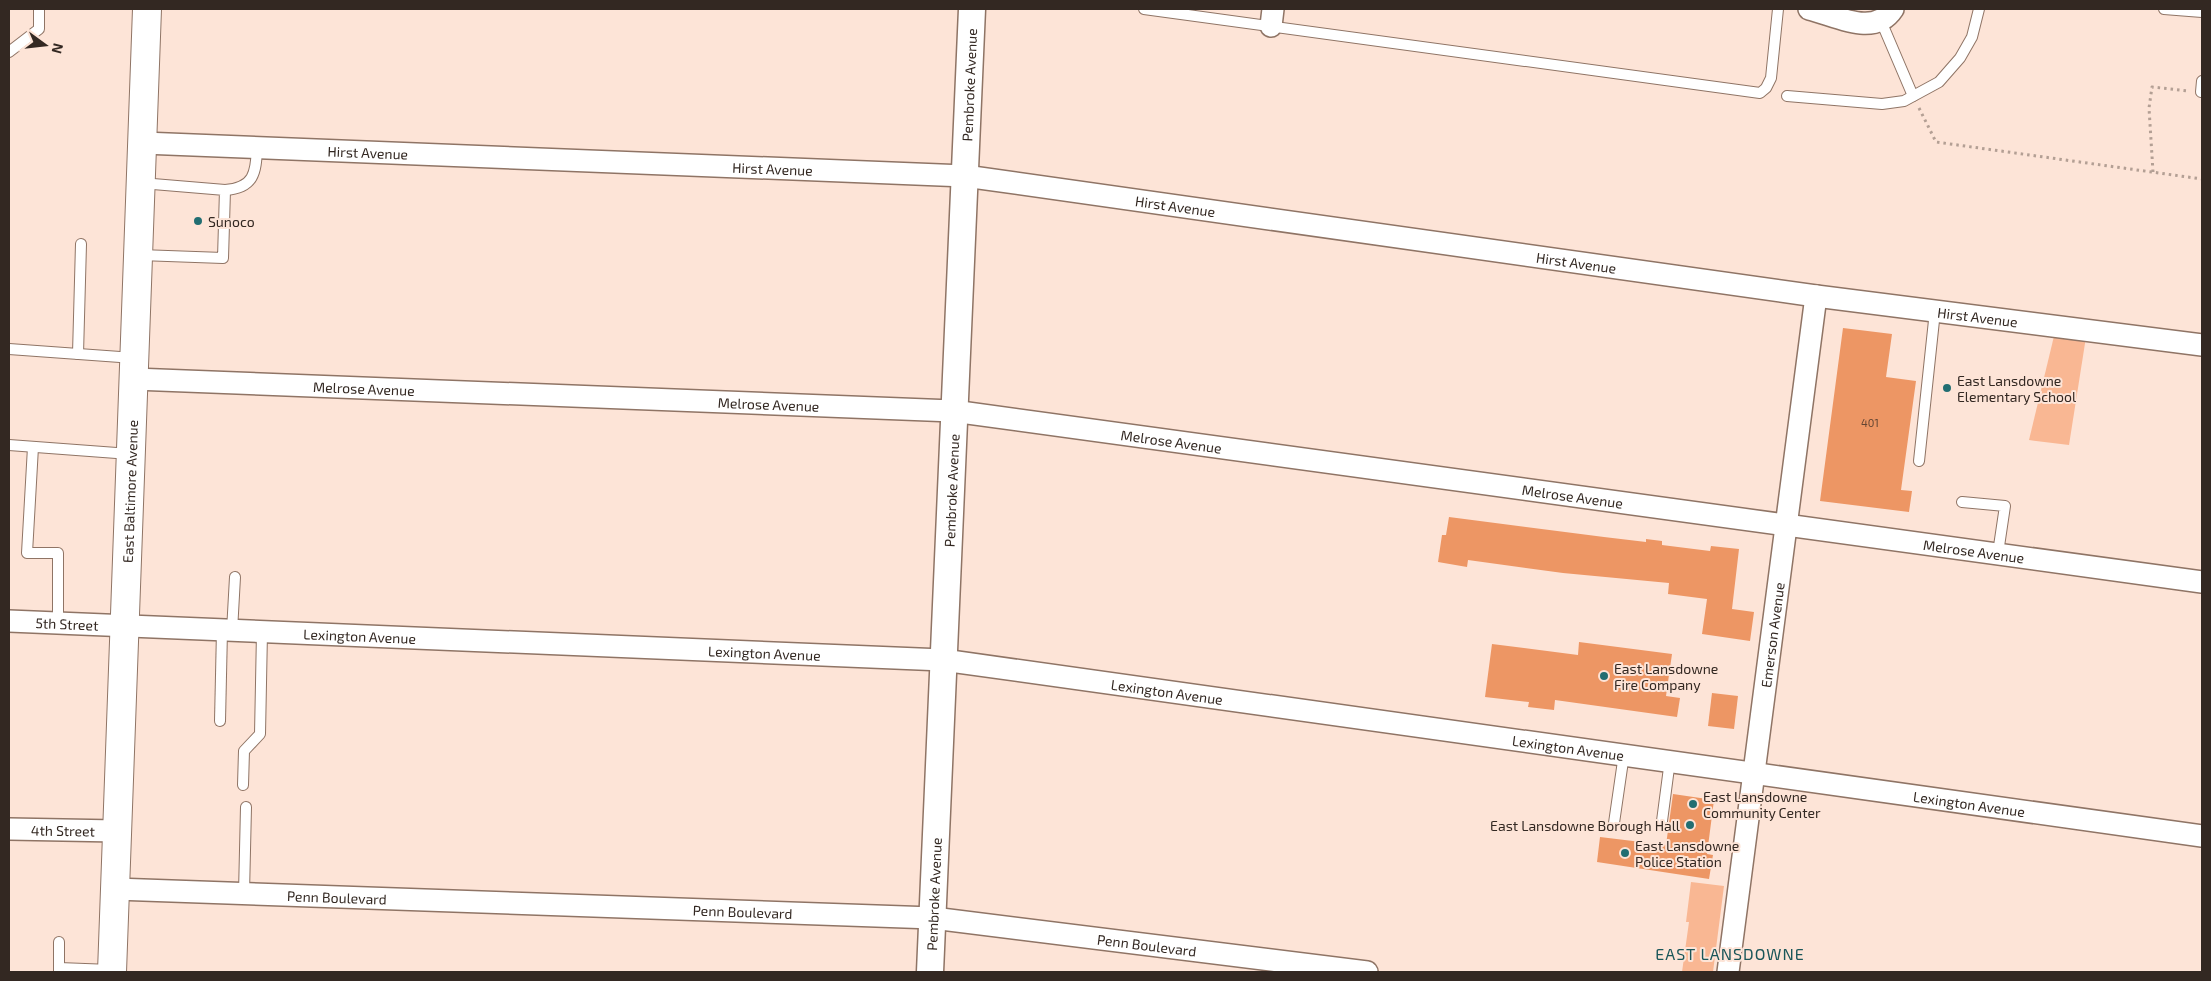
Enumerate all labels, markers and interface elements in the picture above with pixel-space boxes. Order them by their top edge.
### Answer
north arrow [20,20,70,70]
street label: Pembroke Avenue [958,28,980,142]
text: N [49,41,68,56]
street label: Hirst Avenue [327,142,408,162]
street label: Hirst Avenue [732,158,813,178]
street label: Hirst Avenue [1134,192,1216,220]
place label: Sunoco [208,213,255,230]
marker: Sunoco [192,215,204,227]
street label: Hirst Avenue [1535,248,1617,276]
street label: Hirst Avenue [1937,303,2019,330]
place label: East Lansdowne Elementary School [1957,372,2077,405]
street label: Melrose Avenue [313,377,415,398]
marker: East Lansdowne Elementary School [1941,382,1953,394]
street label: Melrose Avenue [717,393,820,414]
house number: 401 [1861,416,1879,429]
street label: East Baltimore Avenue [118,419,141,563]
street label: Melrose Avenue [1120,426,1223,456]
street label: Pembroke Avenue [940,433,962,548]
street label: Melrose Avenue [1521,481,1624,511]
street label: Melrose Avenue [1922,535,2025,566]
street label: Emerson Avenue [1757,581,1787,689]
street label: 5th Street [35,614,99,633]
street label: Lexington Avenue [303,625,416,646]
street label: Lexington Avenue [708,642,821,663]
place label: East Lansdowne Fire Company [1614,660,1718,693]
marker: East Lansdowne Fire Company [1598,670,1610,682]
street label: Lexington Avenue [1110,675,1224,708]
street label: Lexington Avenue [1511,731,1625,764]
street label: Lexington Avenue [1912,787,2026,820]
place label: East Lansdowne Community Center [1703,788,1821,821]
marker: East Lansdowne Community Center [1687,798,1699,810]
place label: East Lansdowne Borough Hall [1490,817,1681,834]
marker: East Lansdowne Borough Hall [1684,819,1696,831]
street label: 4th Street [31,821,95,839]
street label: Pembroke Avenue [922,837,944,951]
place label: East Lansdowne Police Station [1635,837,1739,870]
marker: East Lansdowne Police Station [1619,847,1631,859]
street label: Penn Boulevard [287,887,387,907]
street label: Penn Boulevard [692,901,793,922]
street label: Penn Boulevard [1096,930,1197,959]
district label: EAST LANSDOWNE [1655,944,1805,963]

